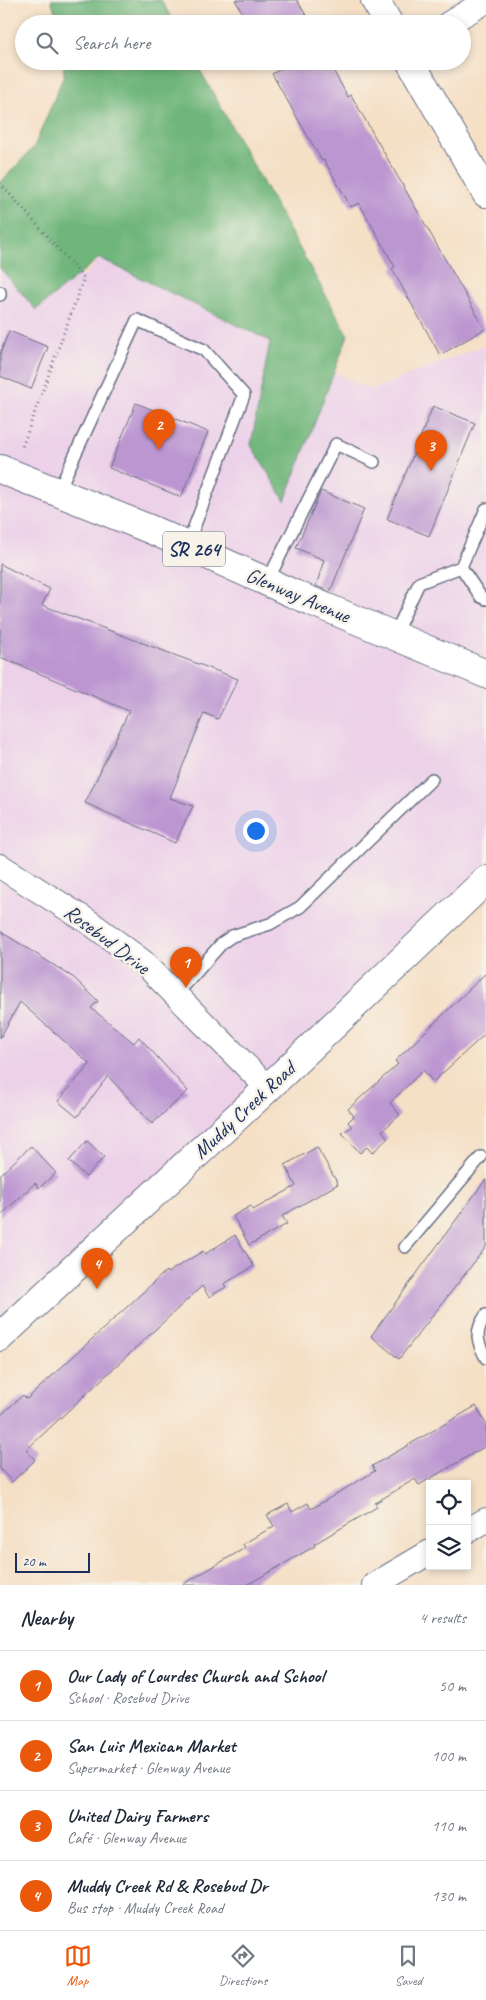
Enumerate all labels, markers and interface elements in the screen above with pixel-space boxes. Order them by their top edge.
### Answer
search box [15,15,471,70]
icon: search [33,29,61,57]
text: Search here [73,31,150,55]
pin: 2 [143,409,175,450]
pin: 3 [415,430,447,471]
road number: SR 264 [163,532,225,566]
street label: Glenway Avenue [242,562,355,629]
your location [243,818,269,844]
street label: Rosebud Drive [59,898,156,980]
pin: 1 [170,947,202,988]
street label: Muddy Creek Road [187,1054,303,1164]
pin: 4 [81,1248,113,1289]
map controls [426,1480,471,1570]
button: locate [426,1480,471,1525]
button: layers [426,1525,471,1570]
scale bar [15,1550,90,1573]
text: 20 m [22,1553,46,1570]
text: Nearby [20,1605,73,1631]
text: 4 results [419,1608,466,1628]
text: Our Lady of Lourdes Church and School [67,1664,324,1688]
text: 1 [32,1676,40,1696]
text: 50 m [439,1676,466,1696]
text: School · Rosebud Drive [67,1688,189,1708]
text: San Luis Mexican Market [67,1734,236,1758]
text: 2 [32,1746,40,1766]
text: 100 m [432,1746,466,1766]
text: Supermarket · Glenway Avenue [67,1758,230,1778]
text: United Dairy Farmers [67,1804,208,1828]
text: 3 [32,1816,40,1836]
text: 110 m [432,1816,466,1836]
text: Café · Glenway Avenue [67,1828,186,1848]
text: Muddy Creek Rd & Rosebud Dr [67,1874,268,1898]
text: 4 [32,1886,40,1906]
text: 130 m [432,1886,466,1906]
text: Bus stop · Muddy Creek Road [67,1898,223,1918]
tab: Map [64,1942,92,1989]
tab: Directions [219,1942,267,1989]
tab: Saved [394,1942,422,1989]

